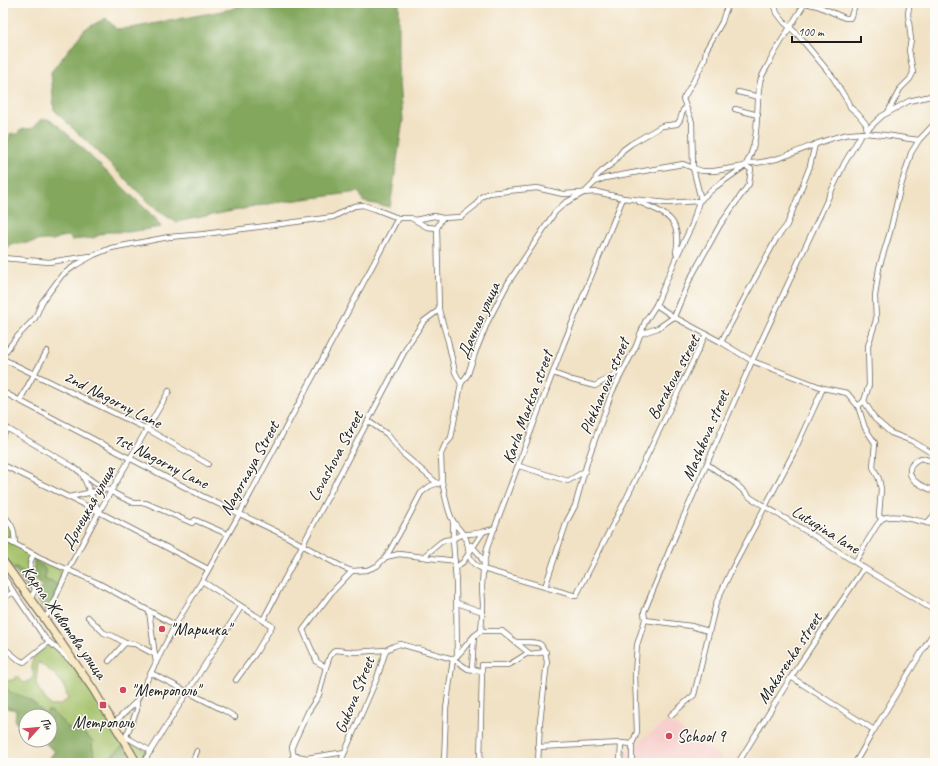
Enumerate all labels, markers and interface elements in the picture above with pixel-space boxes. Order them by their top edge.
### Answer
scale bar [792,18,861,44]
text: 100 m [798,24,825,40]
street label: Дачная улица [452,277,505,362]
street label: Barakova street [642,329,706,423]
street label: Plekhanova street [575,333,635,437]
street label: Karla Marksa street [497,346,558,466]
street label: 2nd Nagorny Lane [60,366,166,434]
street label: Mashkova street [677,385,735,484]
street label: Levashova Street [303,406,369,505]
street label: Nagornaya Street [215,415,285,519]
street label: 1st Nagorny Lane [110,428,213,494]
street label: Донецкая улица [57,460,121,553]
street label: Lutugina lane [788,500,865,559]
street label: Карпа Животова улица [18,561,113,685]
street label: Makarenka street [752,607,828,708]
place label: "Маричка" [170,619,235,640]
marker: "Маричка" [157,624,167,634]
street label: Gukova Street [330,652,380,736]
place label: "Метрополь" [131,680,204,701]
marker: "Метрополь" [118,685,128,695]
marker: Метрополь [98,700,108,710]
north arrow [18,708,58,748]
place label: Метрополь [73,712,135,733]
text: Пн [38,715,56,733]
place label: School 9 [677,726,727,747]
marker: School 9 [664,731,674,741]

